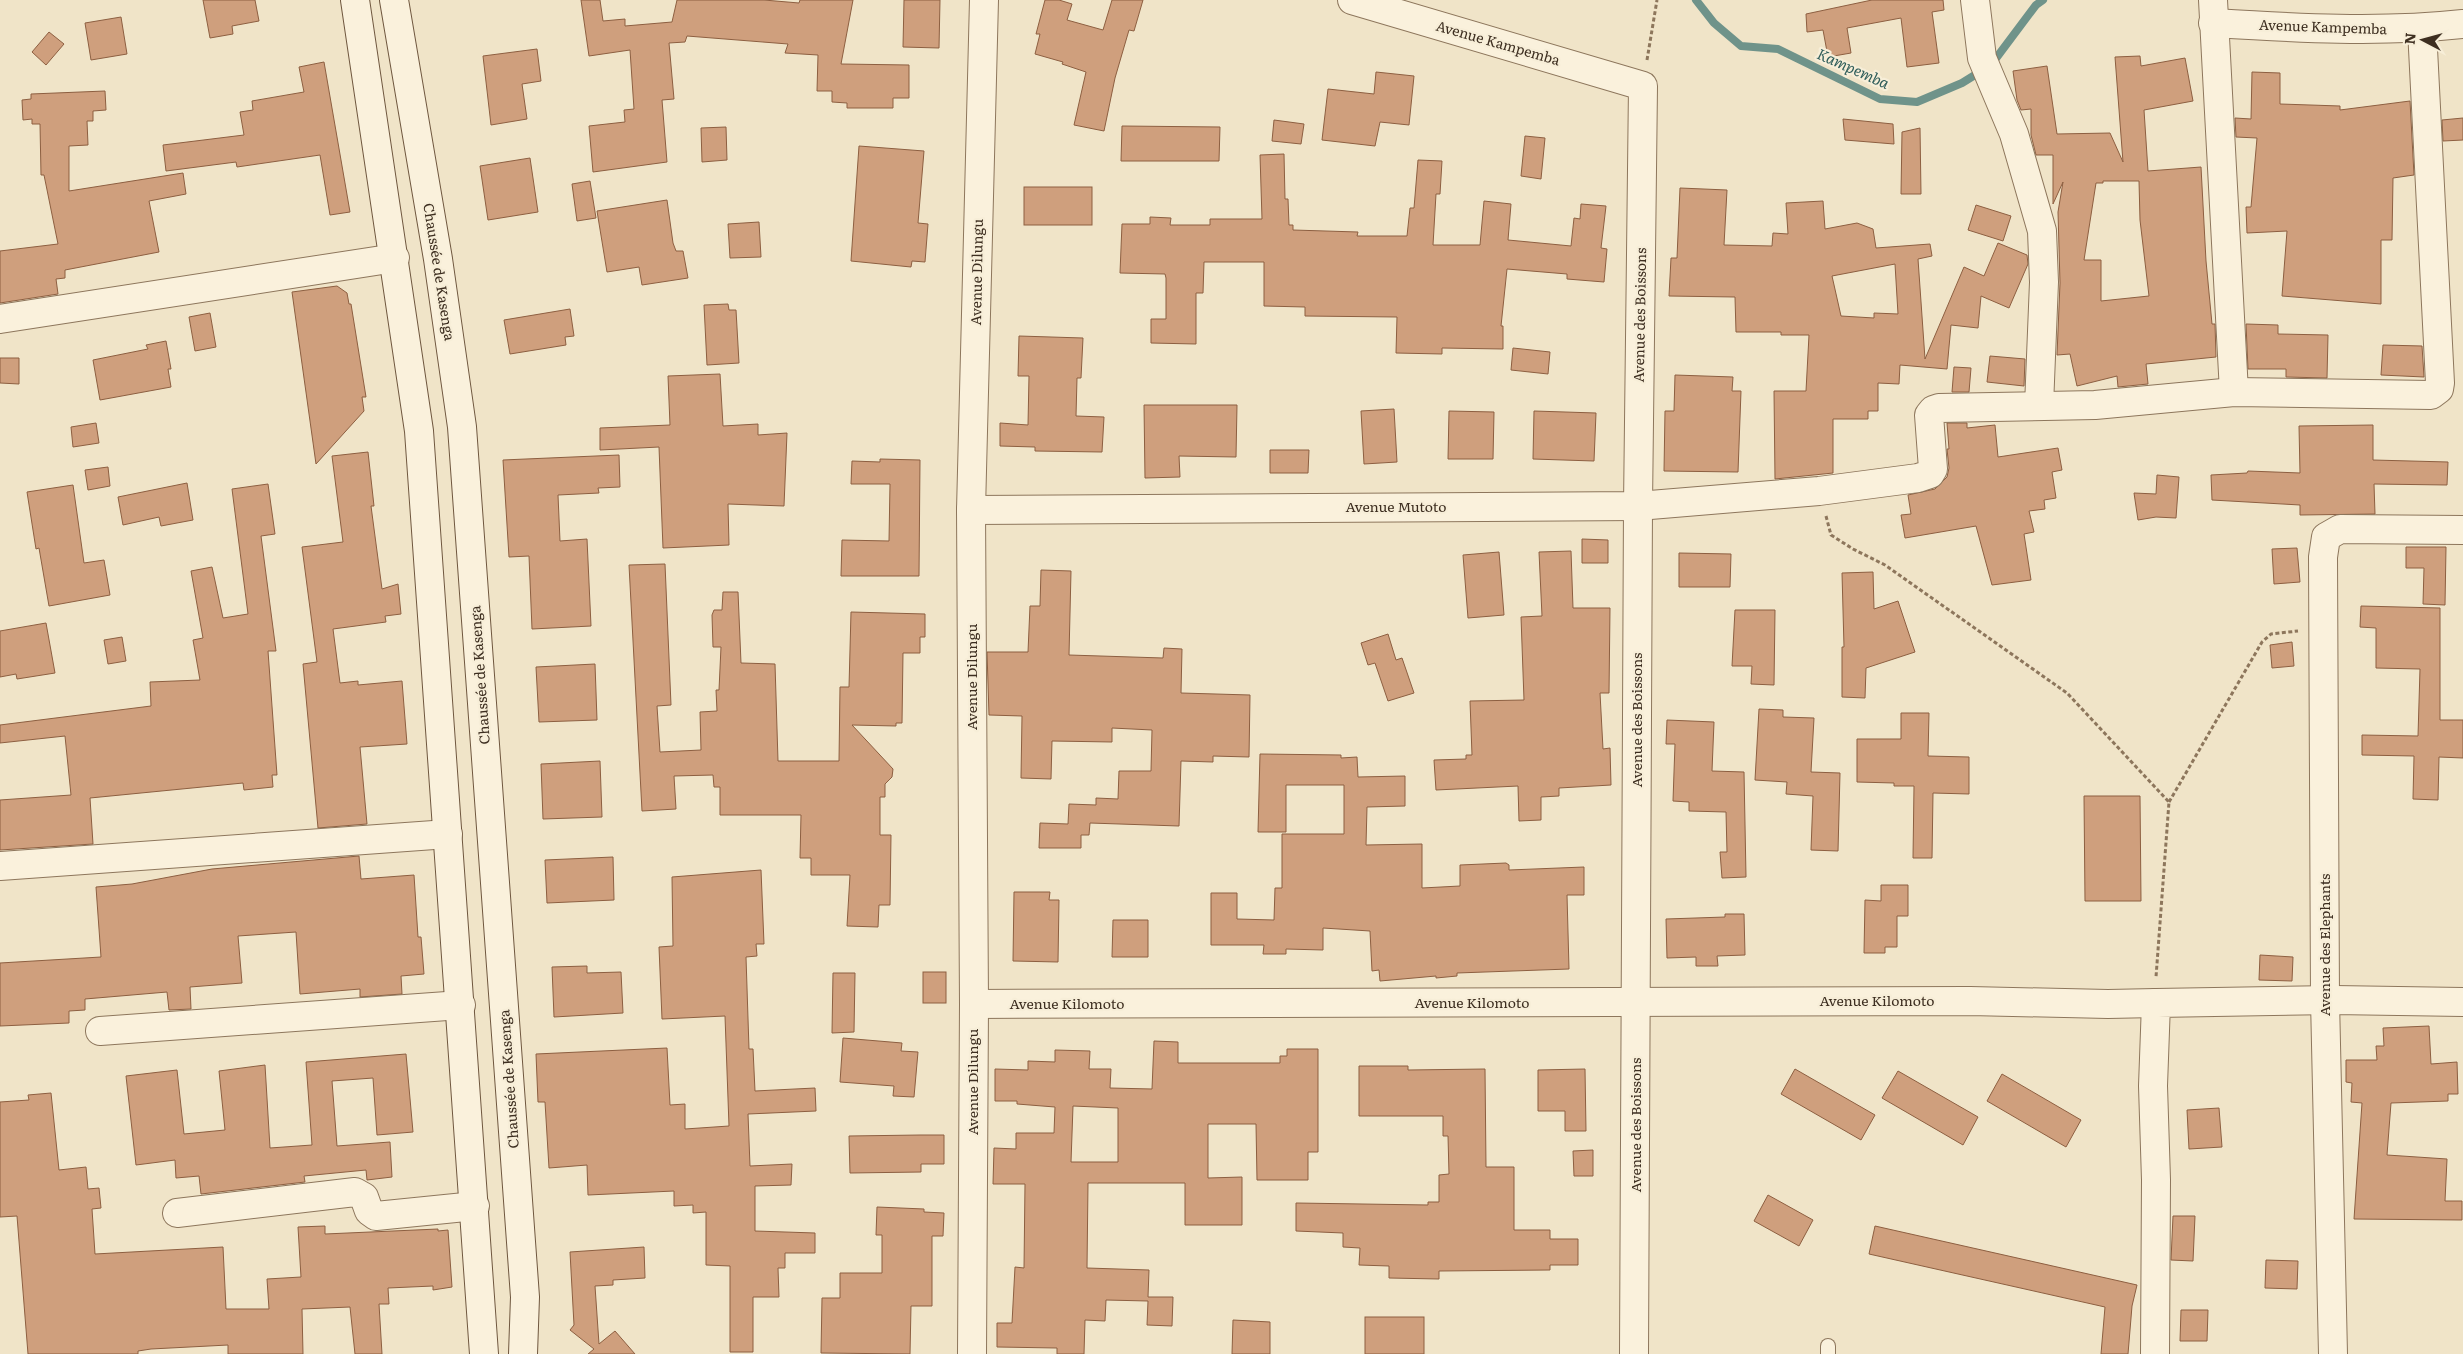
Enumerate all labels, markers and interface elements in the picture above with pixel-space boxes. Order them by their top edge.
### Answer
street label: Avenue Kampemba [2259,14,2388,38]
street label: Avenue Kampemba [1434,15,1563,69]
north arrow [2398,15,2448,65]
text: N [2399,31,2420,45]
water label: Kampemba [1814,41,1894,94]
street label: Chaussée de Kasenga [419,202,461,343]
street label: Avenue Dilungu [965,218,987,325]
street label: Avenue des Boissons [1628,247,1650,383]
street label: Avenue Mutoto [1345,496,1447,516]
street label: Chaussée de Kasenga [464,605,494,745]
street label: Avenue Dilungu [961,624,981,730]
street label: Avenue des Boissons [1626,653,1646,787]
street label: Avenue des Elephants [2314,874,2334,1016]
street label: Avenue Kilomoto [1819,990,1935,1010]
street label: Avenue Kilomoto [1414,992,1530,1012]
street label: Avenue Kilomoto [1009,993,1125,1013]
street label: Chaussée de Kasenga [493,1009,523,1149]
street label: Avenue Dilungu [962,1029,982,1135]
street label: Avenue des Boissons [1625,1058,1645,1192]

